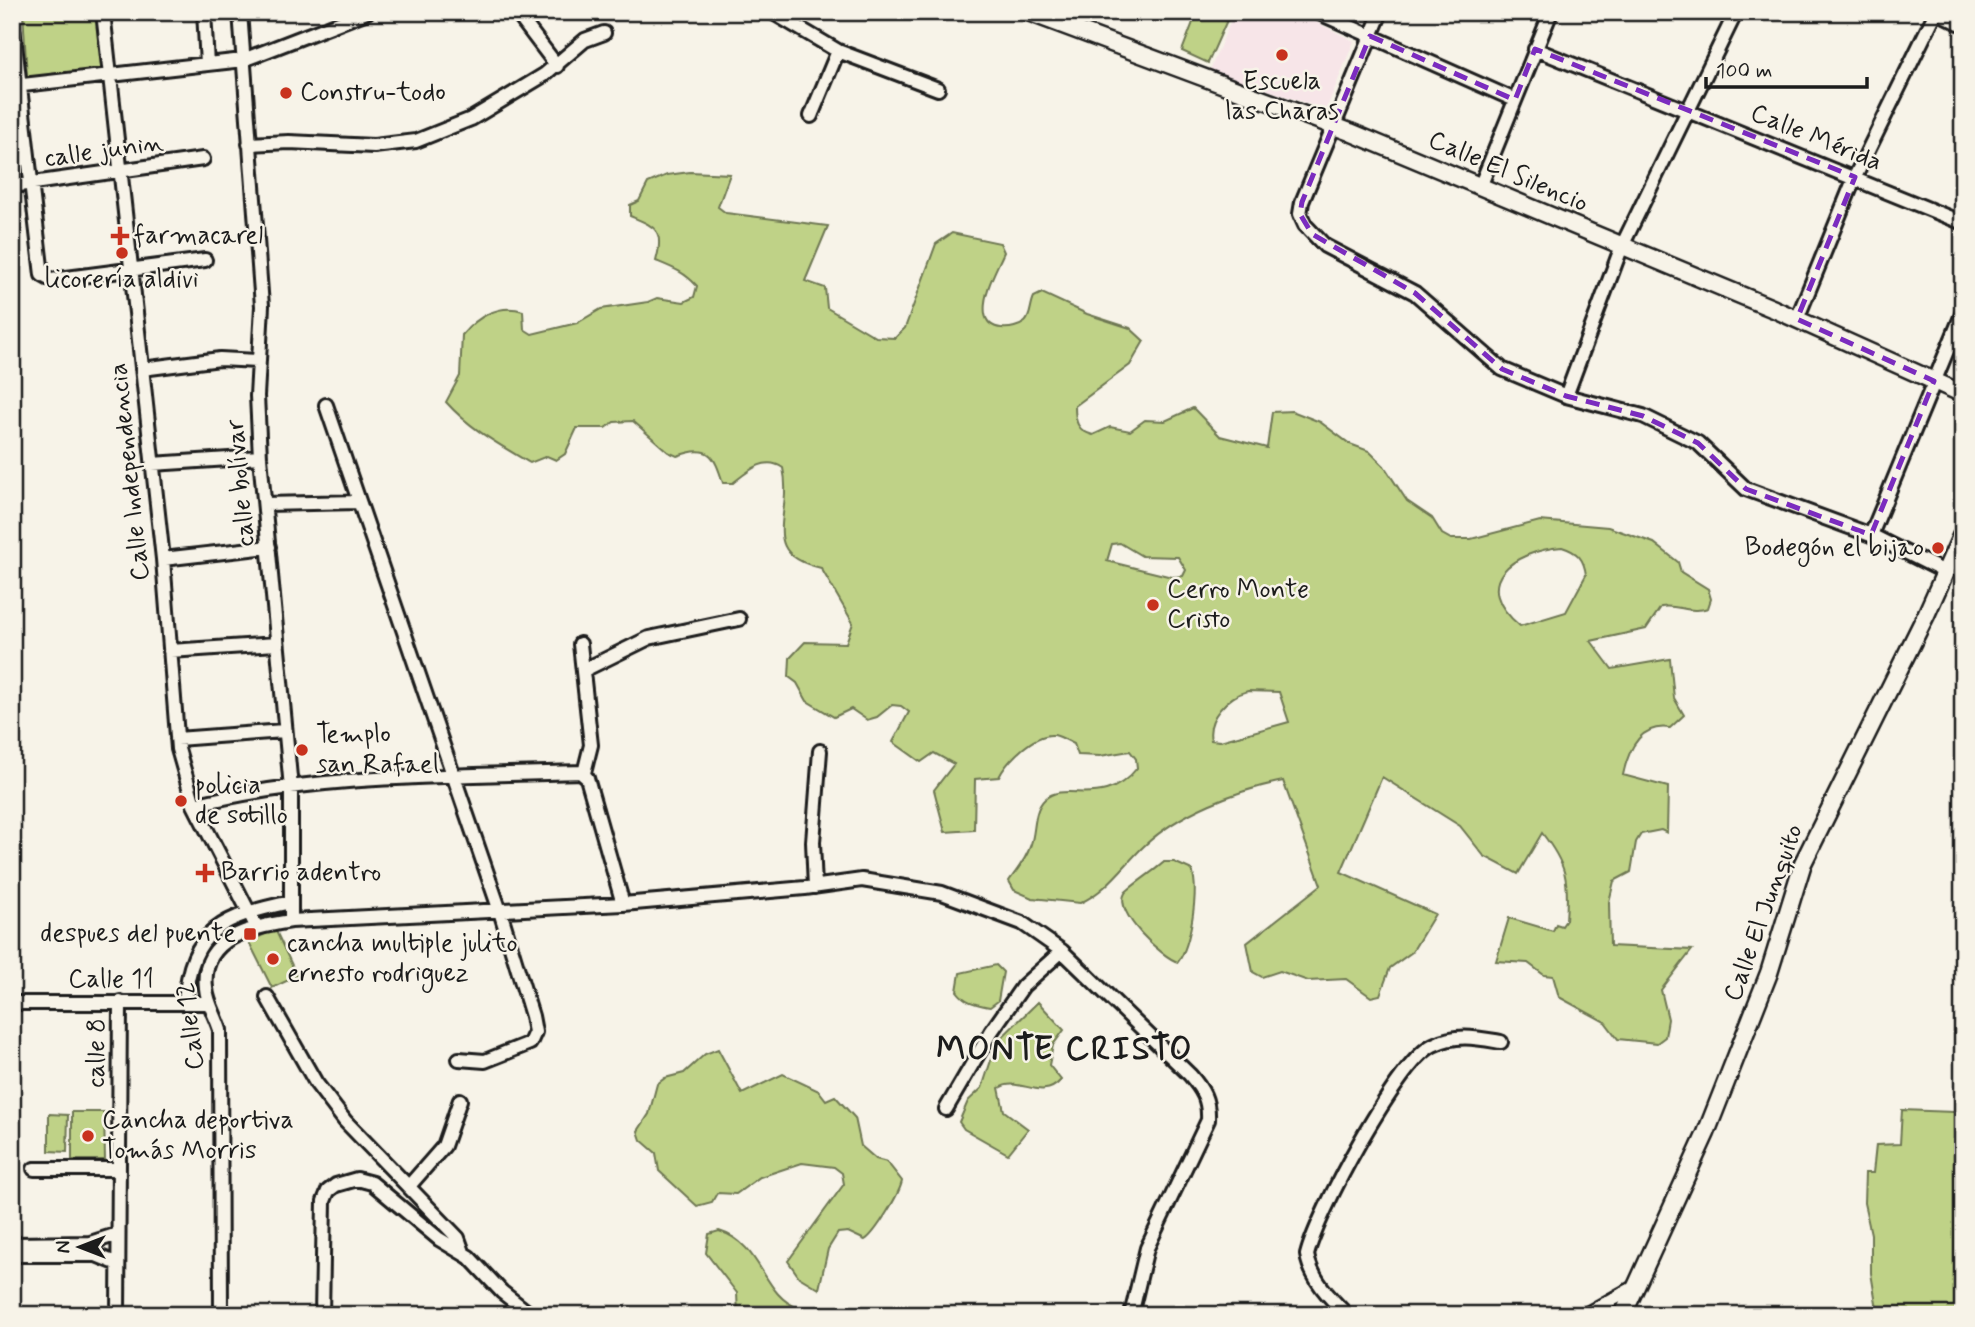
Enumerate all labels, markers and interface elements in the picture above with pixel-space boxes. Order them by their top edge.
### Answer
scale bar [1706,46,1867,90]
marker: Escuela las Charas [1274,47,1290,63]
text: 100 m [1716,57,1772,85]
place label: Escuela las Charas [1225,65,1339,129]
place label: Constru-todo [300,76,446,110]
marker: Constru-todo [278,85,294,101]
street label: Calle Mérida [1745,96,1887,180]
street label: Calle El Silencio [1423,123,1593,221]
street label: calle junin [42,126,166,176]
place label: farmacarel [134,219,263,253]
marker: farmacarel [112,228,128,244]
marker: licorería aldivi [114,245,130,261]
place label: licorería aldivi [45,263,199,297]
street label: Calle Independencia [102,361,158,583]
street label: calle bolívar [218,418,263,548]
place label: Bodegón el bijao [1745,531,1924,567]
marker: Bodegón el bijao [1930,540,1946,556]
place label: Cerro Monte Cristo [1167,573,1309,637]
marker: Cerro Monte Cristo [1145,597,1161,613]
place label: Templo san Rafael [316,718,439,782]
marker: Templo san Rafael [294,742,310,758]
place label: policia de sotillo [195,769,288,833]
marker: policia de sotillo [173,793,189,809]
street label: Calle El Junquito [1716,820,1812,1006]
place label: Barrio adentro [221,856,381,890]
marker: Barrio adentro [195,863,215,883]
place label: despues del puente [40,917,236,951]
marker: despues del puente [242,926,258,942]
place label: cancha multiple julito ernesto rodriguez [287,927,518,993]
marker: cancha multiple julito ernesto rodriguez [265,951,281,967]
street label: Calle 11 [68,963,154,997]
street label: Calle 12 [169,980,213,1072]
street label: calle 8 [79,1018,115,1088]
district label: MONTE CRISTO [936,1028,1194,1072]
place label: Cancha deportiva Tomás Morris [102,1104,294,1168]
marker: Cancha deportiva Tomás Morris [80,1128,96,1144]
north arrow [46,1212,116,1282]
text: N [52,1241,77,1253]

